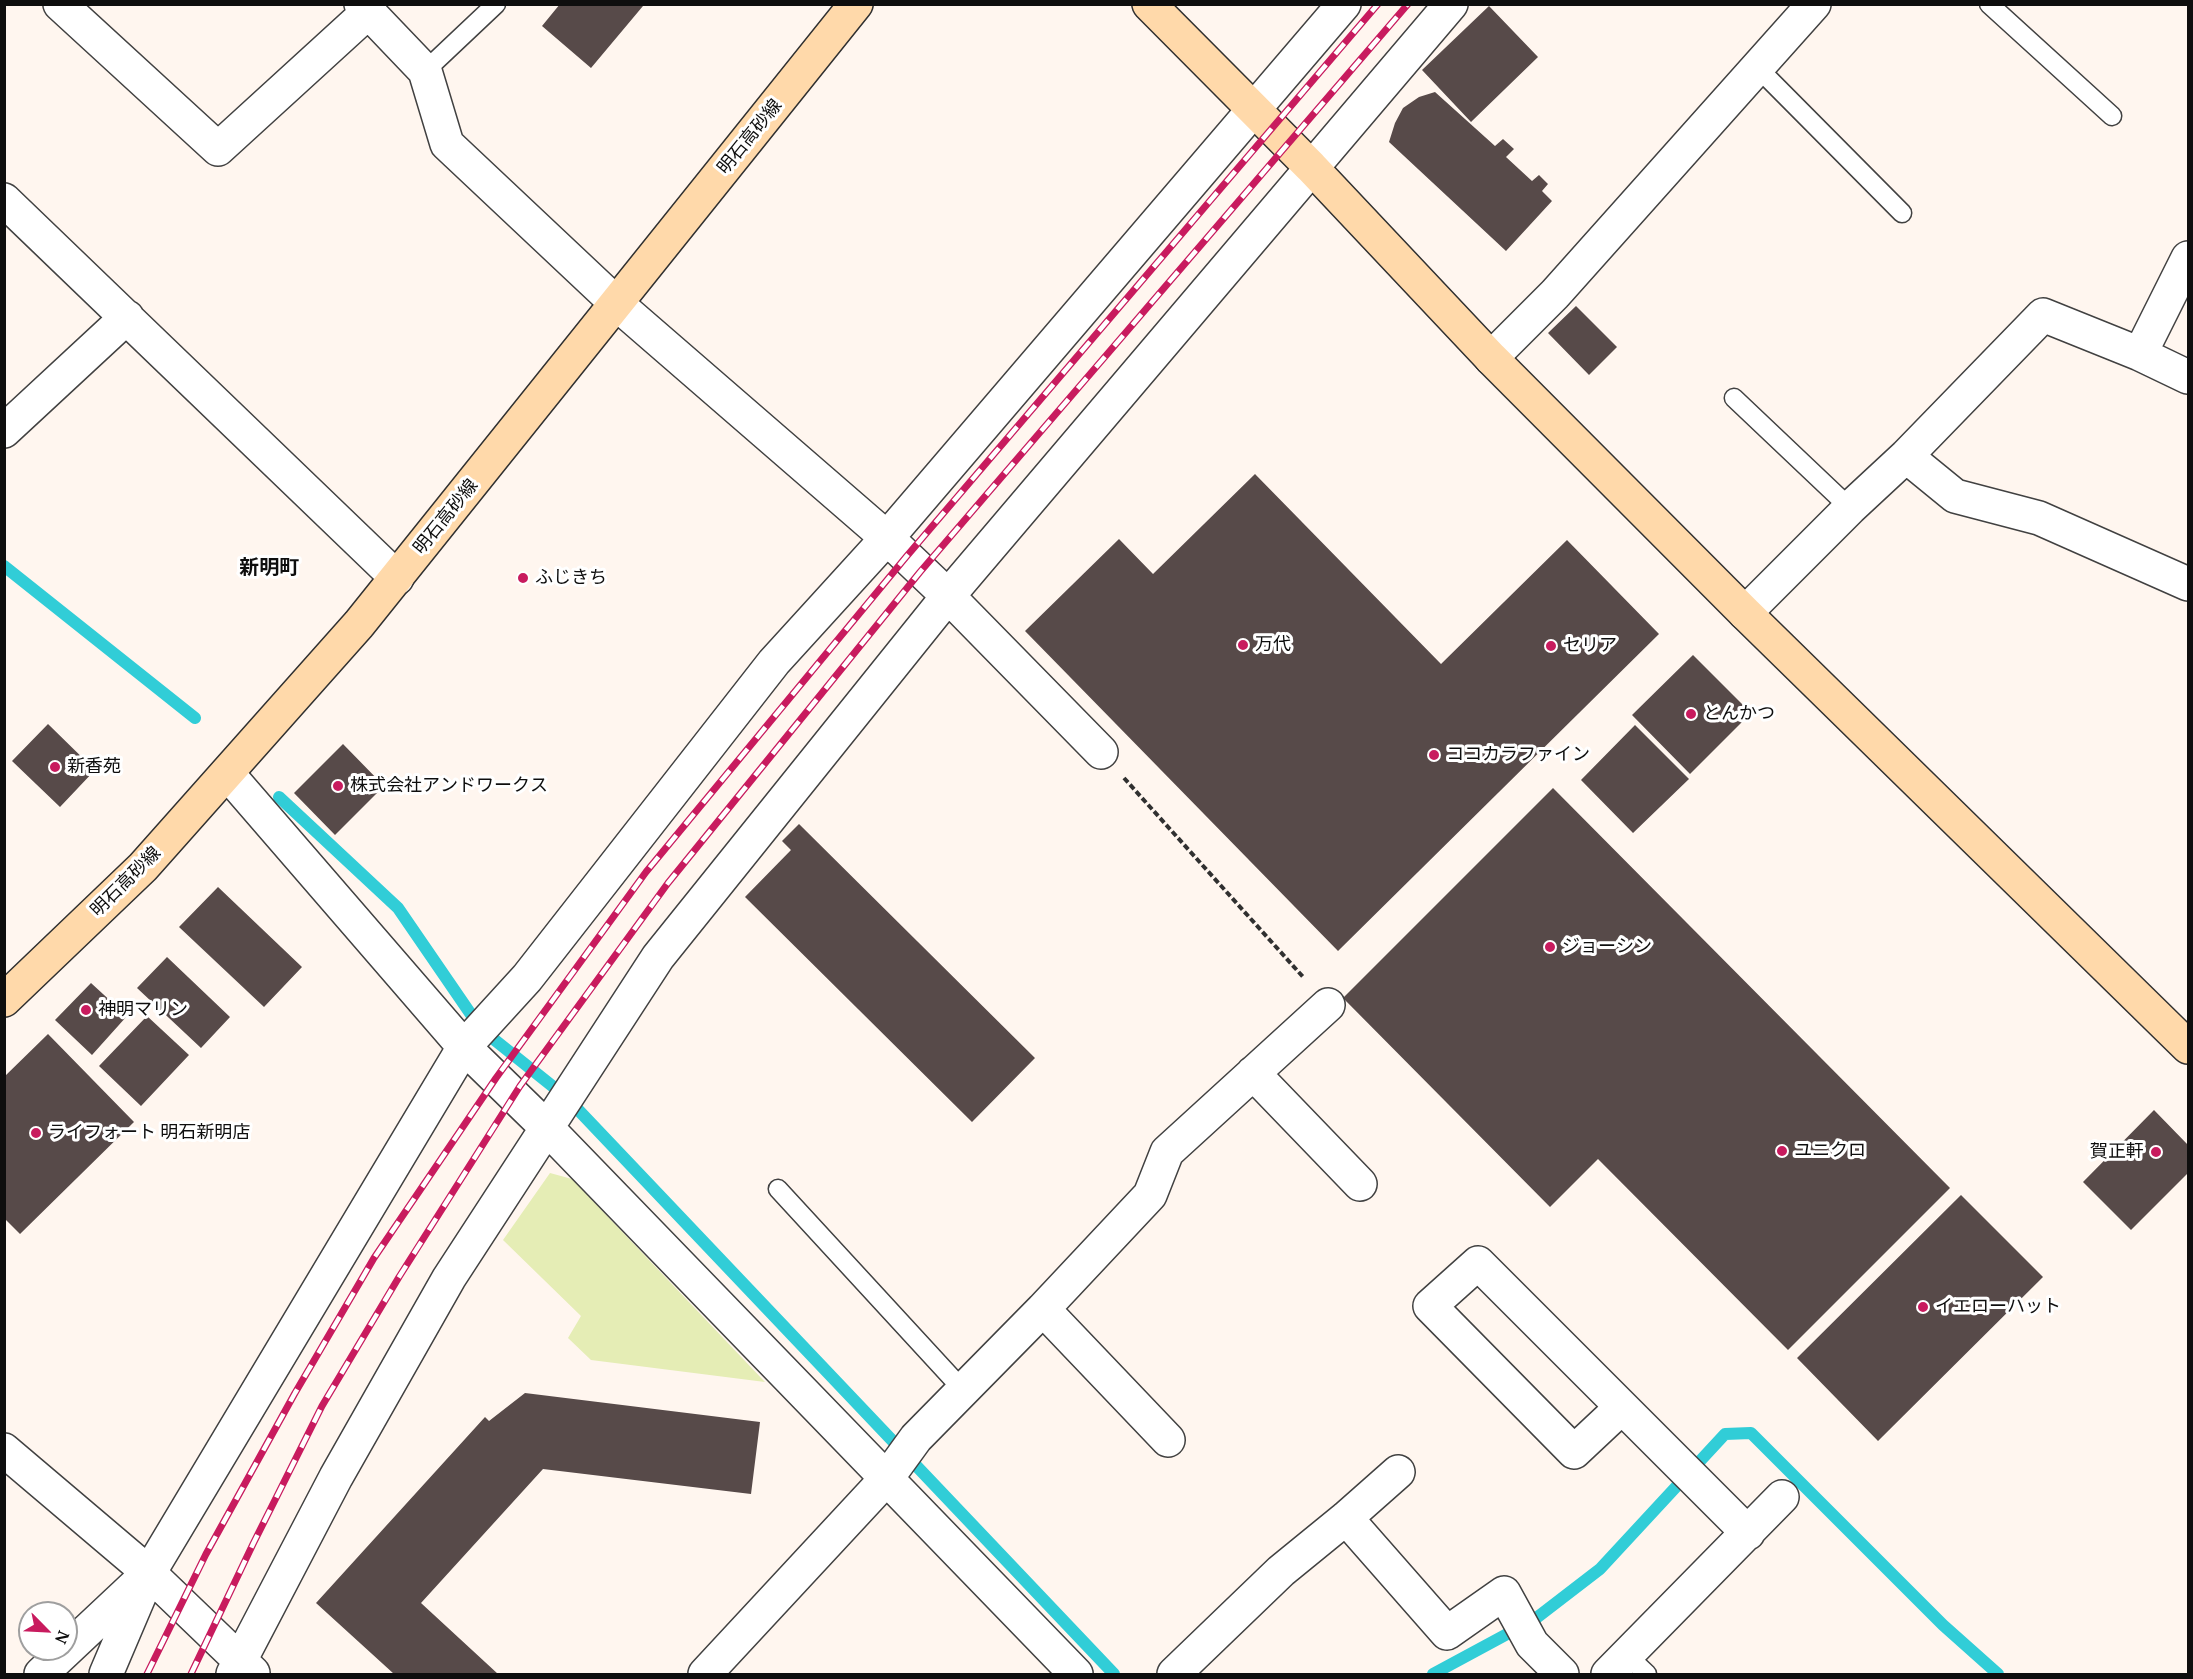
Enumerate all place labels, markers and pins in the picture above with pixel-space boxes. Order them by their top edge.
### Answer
place label: ふじきち [535,567,607,589]
marker: ふじきち [516,571,530,585]
place label: 万代 [1255,634,1291,656]
place label: セリア [1563,635,1617,657]
marker: 万代 [1236,638,1250,652]
marker: セリア [1544,639,1558,653]
place label: とんかつ [1703,703,1775,725]
marker: とんかつ [1684,707,1698,721]
place label: ココカラファイン [1446,744,1590,766]
marker: ココカラファイン [1427,748,1441,762]
place label: 新香苑 [67,756,121,778]
marker: 新香苑 [48,760,62,774]
place label: 株式会社アンドワークス [350,775,548,797]
marker: 株式会社アンドワークス [331,779,345,793]
place label: ジョーシン [1562,936,1652,958]
marker: ジョーシン [1543,940,1557,954]
place label: 神明マリン [98,999,188,1021]
marker: 神明マリン [79,1003,93,1017]
place label: ライフォート 明石新明店 [48,1122,250,1144]
marker: ライフォート 明石新明店 [29,1126,43,1140]
place label: ユニクロ [1794,1140,1866,1162]
place label: 賀正軒 [2090,1141,2144,1163]
marker: ユニクロ [1775,1144,1789,1158]
marker: 賀正軒 [2149,1145,2163,1159]
place label: イエローハット [1935,1296,2061,1318]
marker: イエローハット [1916,1300,1930,1314]

